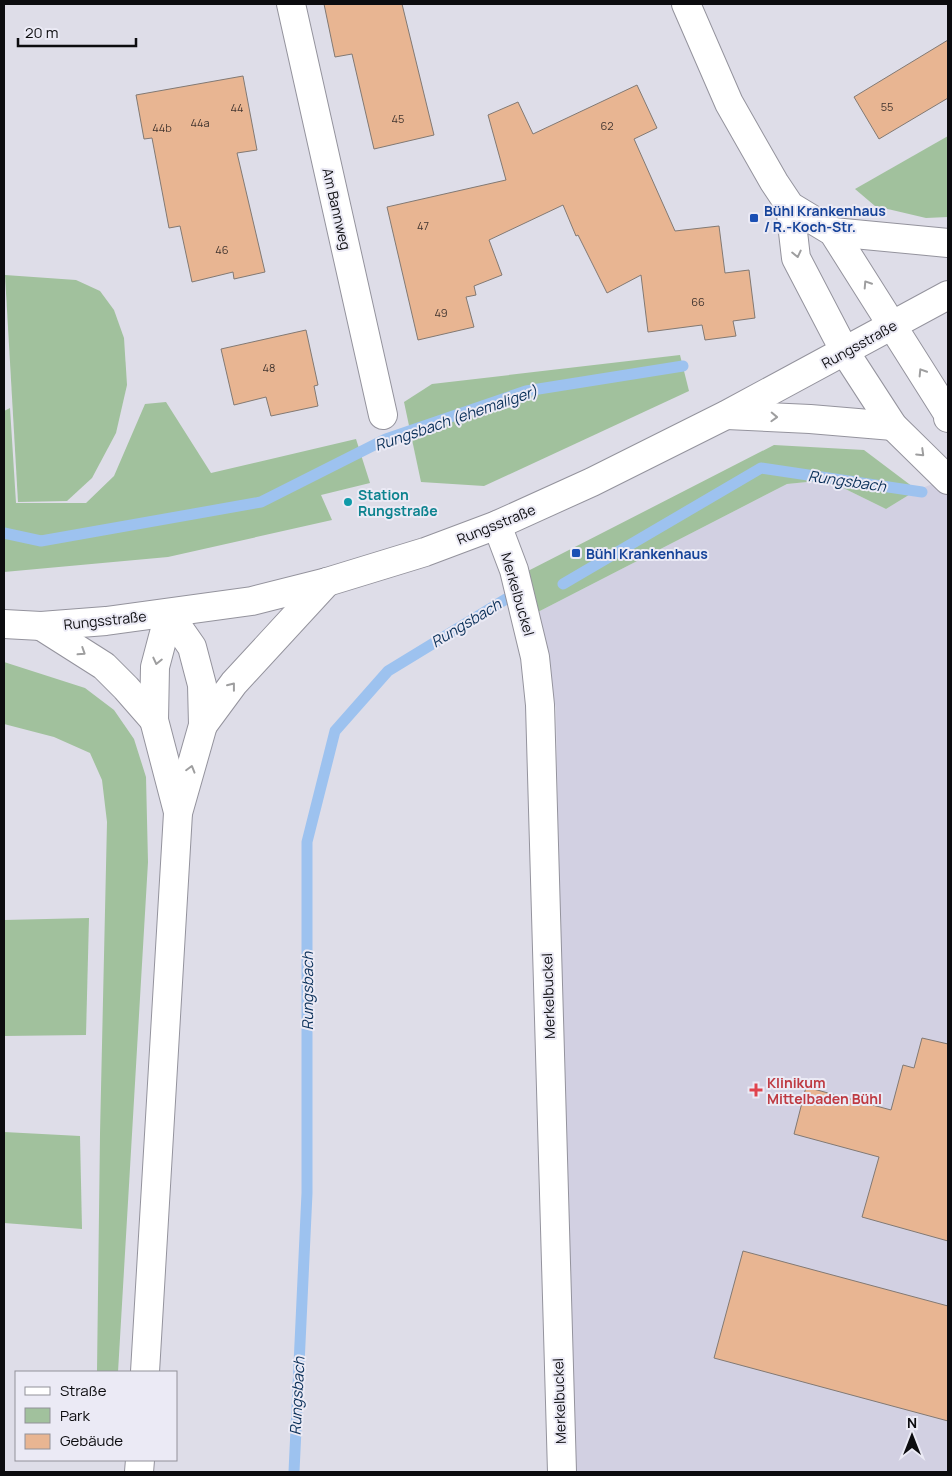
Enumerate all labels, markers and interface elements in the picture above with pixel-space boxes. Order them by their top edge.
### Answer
scale bar [18,15,135,47]
text: 20 m [25,22,58,43]
house number: 55 [881,99,893,114]
house number: 44 [230,100,244,115]
house number: 45 [392,111,404,126]
house number: 44a [190,115,210,130]
house number: 62 [600,118,614,133]
house number: 44b [152,120,172,135]
street label: Am Bannweg [318,166,356,252]
place label: Bühl Krankenhaus / R.-Koch-Str. [764,201,886,236]
marker: Bühl Krankenhaus / R.-Koch-Str. [748,212,760,224]
house number: 47 [417,218,429,233]
house number: 46 [215,242,229,257]
one-way arrow [791,250,801,259]
one-way arrow [864,281,873,290]
house number: 66 [691,294,705,309]
house number: 49 [434,305,448,320]
street label: Rungsstraße [818,316,900,372]
house number: 48 [263,360,275,375]
one-way arrow [919,369,929,378]
water label: Rungsbach (ehemaliger) [372,380,540,456]
one-way arrow [771,412,779,422]
one-way arrow [915,447,924,456]
water label: Rungsbach [807,465,888,497]
place label: Station Rungstraße [358,485,438,520]
marker: Station Rungstraße [342,496,354,508]
street label: Rungsstraße [454,500,538,548]
place label: Bühl Krankenhaus [586,544,708,563]
marker: Bühl Krankenhaus [570,547,582,559]
street label: Merkelbuckel [497,550,539,638]
water label: Rungsbach [427,593,506,652]
street label: Rungsstraße [63,606,147,634]
one-way arrow [77,646,86,656]
one-way arrow [152,656,163,665]
one-way arrow [226,682,235,692]
one-way arrow [185,765,195,774]
water label: Rungsbach [297,951,318,1030]
street label: Merkelbuckel [537,953,559,1039]
place label: Klinikum Mittelbaden Bühl [767,1073,882,1108]
marker: Klinikum Mittelbaden Bühl [749,1083,763,1097]
water label: Rungsbach [284,1355,310,1436]
street label: Merkelbuckel [548,1358,570,1444]
legend [15,1371,178,1461]
text: Straße [60,1380,107,1401]
text: Park [60,1405,90,1426]
north arrow [887,1411,937,1461]
text: N [907,1413,917,1432]
text: Gebäude [60,1430,123,1451]

